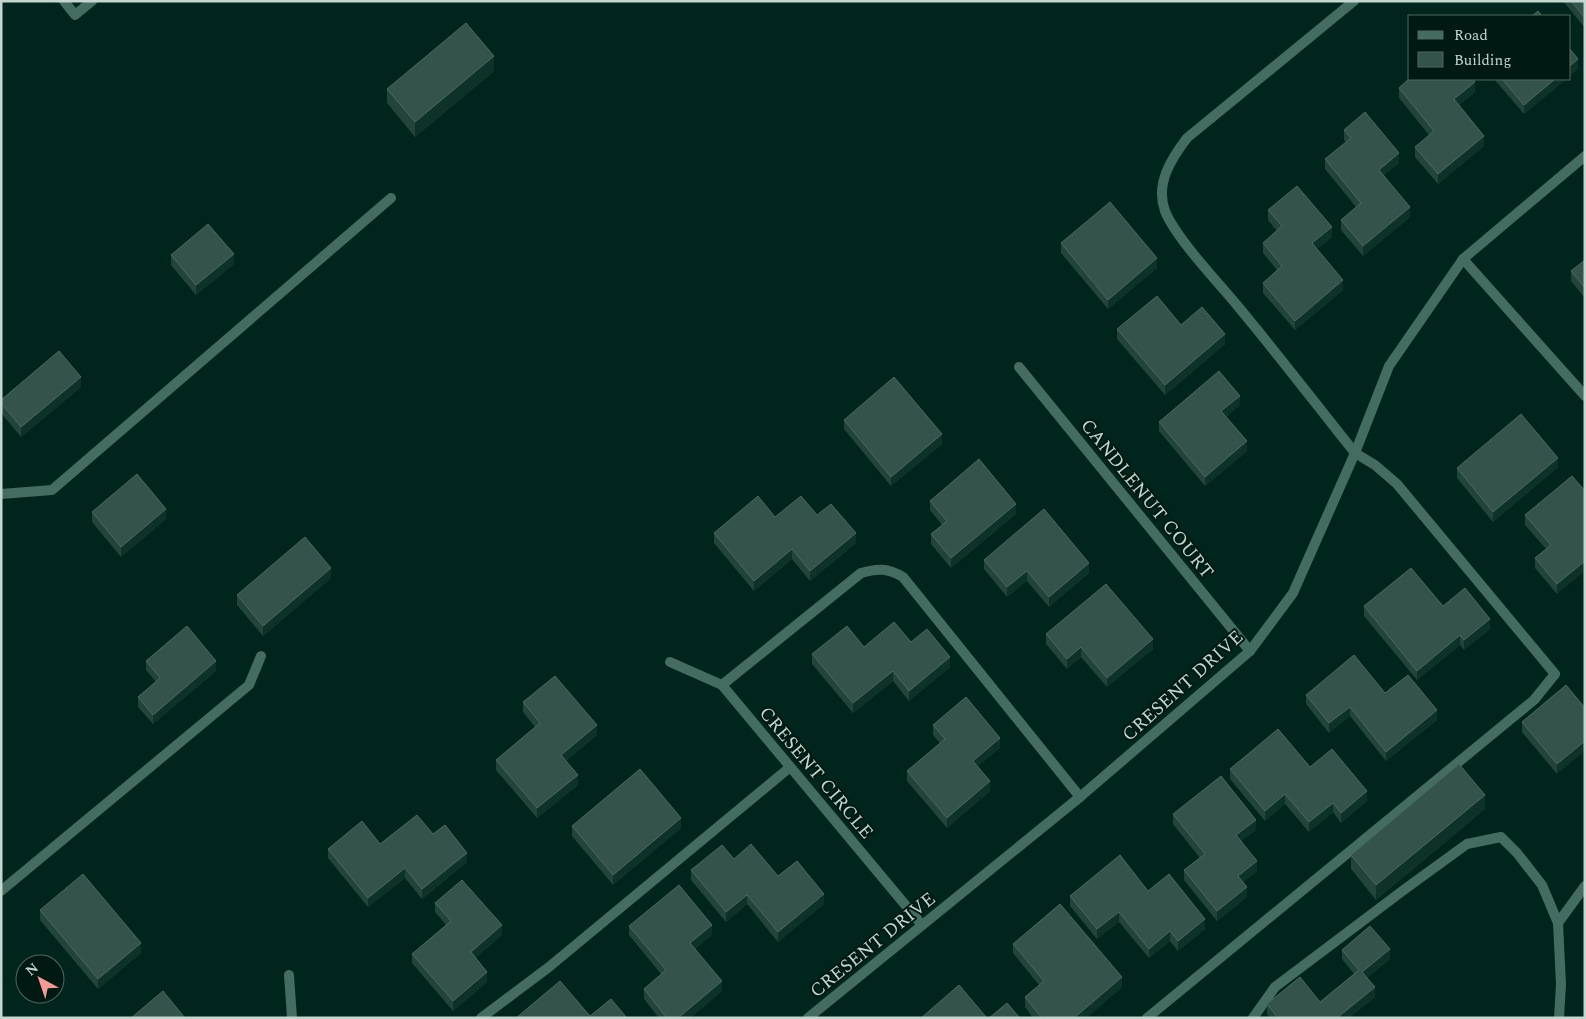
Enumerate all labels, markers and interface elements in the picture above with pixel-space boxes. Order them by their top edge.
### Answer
legend [1408,15,1571,80]
text: Road [1454,24,1488,47]
text: Building [1454,49,1511,72]
street label: CANDLENUT COURT [1073,413,1221,585]
street label: CRESENT DRIVE [1116,623,1250,749]
street label: CRESENT CIRCLE [751,700,880,846]
street label: CRESENT DRIVE [804,885,942,1005]
north arrow [15,954,65,1004]
text: N [21,958,43,981]

